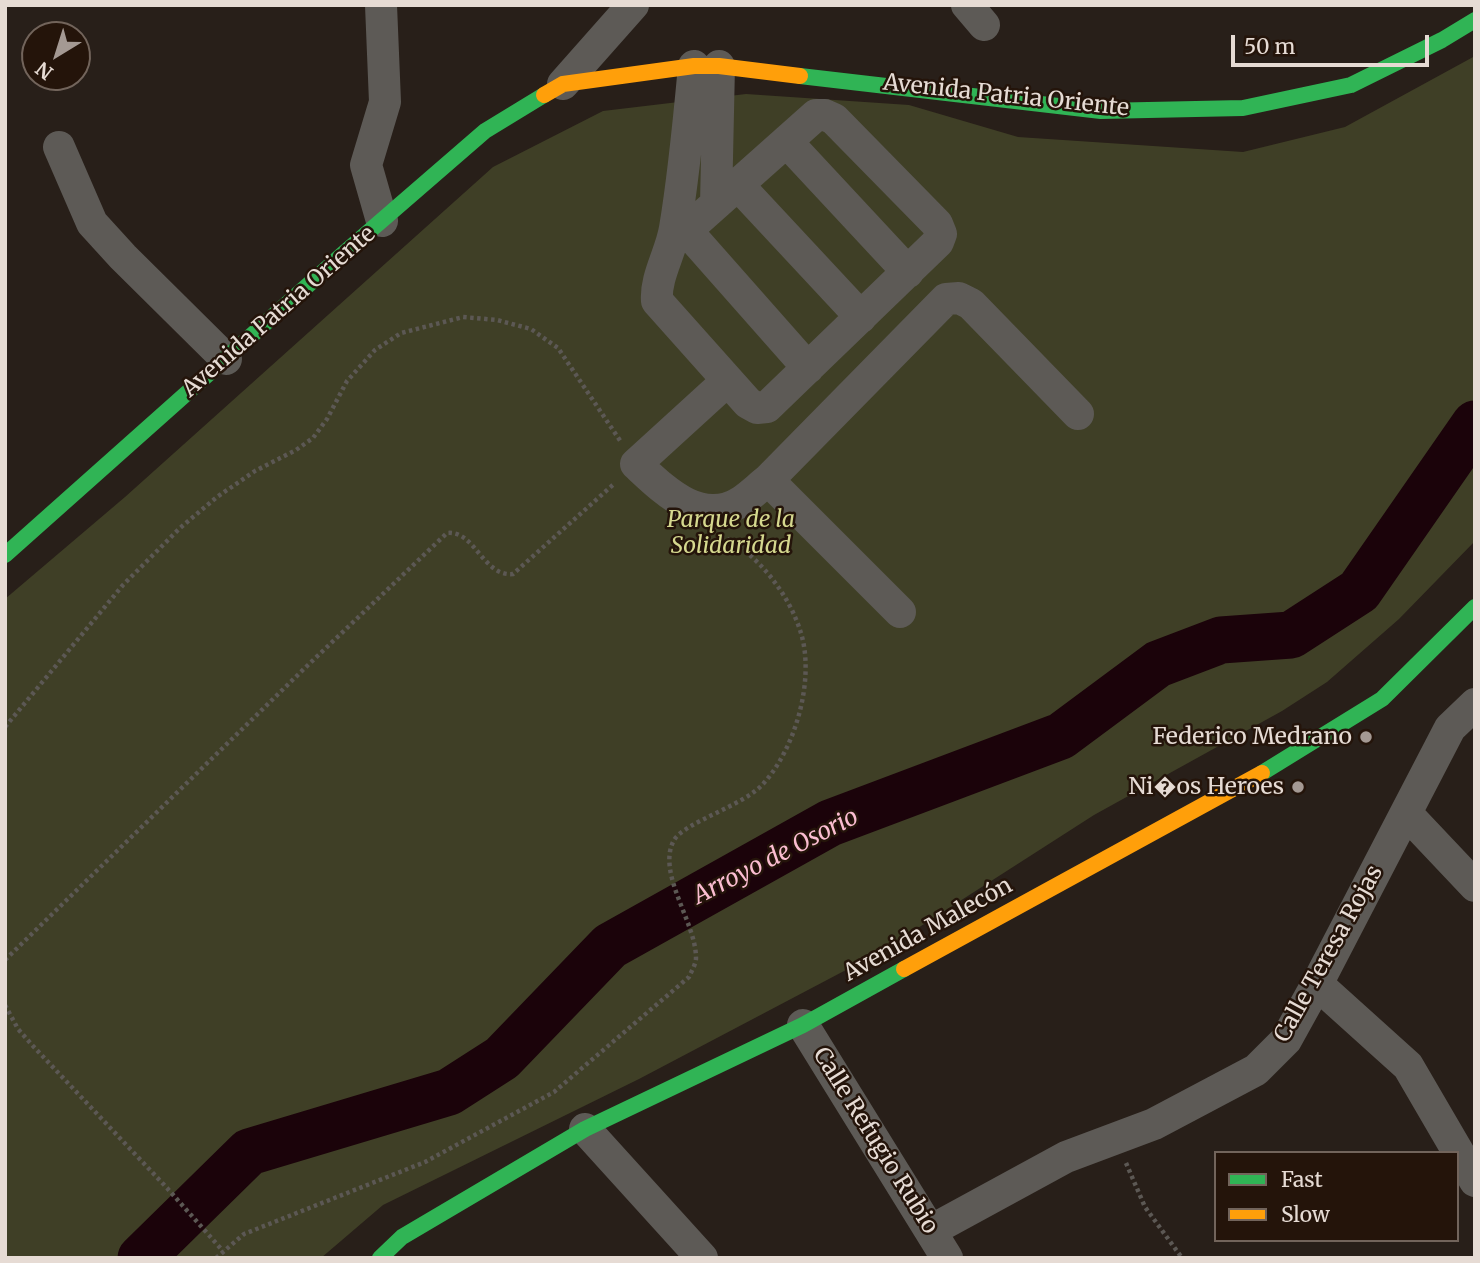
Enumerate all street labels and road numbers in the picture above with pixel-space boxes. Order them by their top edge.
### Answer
street label: Avenida Patria Oriente [882,69,1130,123]
street label: Avenida Patria Oriente [177,220,381,404]
street label: Calle Teresa Rojas [1269,861,1389,1047]
street label: Avenida Malecón [839,872,1017,988]
street label: Calle Refugio Rubio [806,1043,944,1239]

